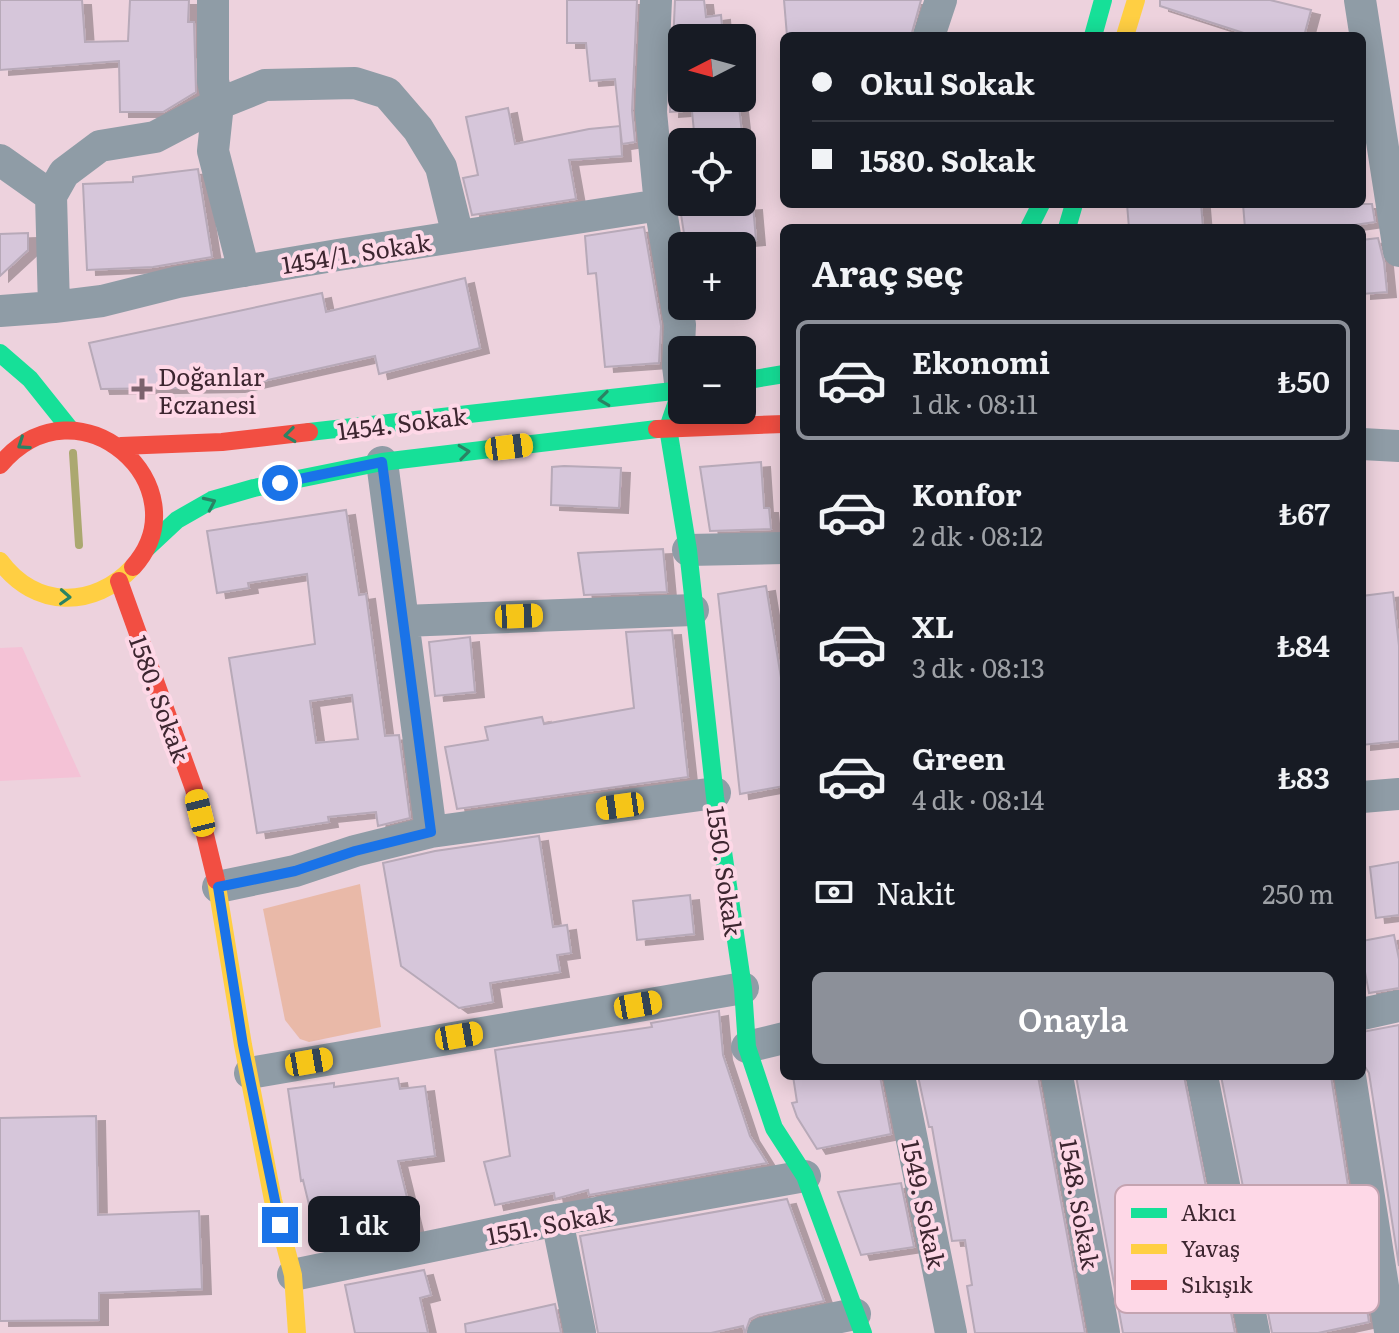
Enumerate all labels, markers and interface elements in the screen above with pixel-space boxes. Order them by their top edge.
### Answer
north arrow [668,24,756,112]
map controls [668,24,756,424]
text: Okul Sokak [860,60,1035,104]
button: locate [668,128,756,216]
text: 1580. Sokak [860,137,1035,181]
street label: 1454/1. Sokak [279,223,433,281]
button: + [668,232,756,320]
text: Araç seç [812,245,963,298]
button: − [668,336,756,424]
text: Ekonomi [912,339,1050,383]
icon: car [816,344,888,416]
place label: Doğanlar Eczanesi [158,358,265,421]
text: ₺50 [1277,358,1330,402]
marker: Doğanlar Eczanesi [133,380,151,398]
text: 1 dk · 08:11 [912,383,1038,422]
one-way arrow [597,390,610,407]
street label: 1454. Sokak [335,397,469,447]
one-way arrow [283,426,296,443]
car [484,432,534,462]
one-way arrow [18,435,32,450]
one-way arrow [458,444,471,461]
route start [262,465,298,501]
text: Konfor [912,471,1022,515]
icon: car [816,476,888,548]
text: ₺67 [1278,490,1330,534]
one-way arrow [201,497,216,513]
text: 2 dk · 08:12 [912,515,1043,554]
one-way arrow [59,589,72,606]
car [495,603,543,629]
text: XL [912,603,954,647]
icon: car [816,608,888,680]
text: ₺84 [1276,622,1330,666]
street label: 1580. Sokak [122,630,200,766]
text: 3 dk · 08:13 [912,647,1045,686]
text: Green [912,735,1005,779]
icon: car [816,740,888,812]
text: ₺83 [1277,754,1330,798]
text: 4 dk · 08:14 [912,779,1044,818]
car [183,787,217,839]
car [595,791,645,821]
street label: 1550. Sokak [700,804,753,939]
icon: cash [812,870,856,914]
text: Nakit [876,870,955,914]
text: 250 m [1262,873,1334,912]
button: Onayla [812,972,1334,1064]
car [612,989,664,1021]
car [433,1020,485,1052]
car [283,1046,335,1078]
street label: 1549. Sokak [894,1136,956,1272]
street label: 1548. Sokak [1052,1136,1110,1272]
legend [1115,1185,1379,1313]
street label: 1551. Sokak [483,1194,615,1252]
text: Akıcı [1181,1195,1236,1228]
callout: 1 dk [308,1197,420,1253]
text: 1 dk [339,1204,389,1243]
route end [262,1207,298,1243]
text: Yavaş [1181,1231,1240,1264]
text: Sıkışık [1181,1267,1253,1300]

